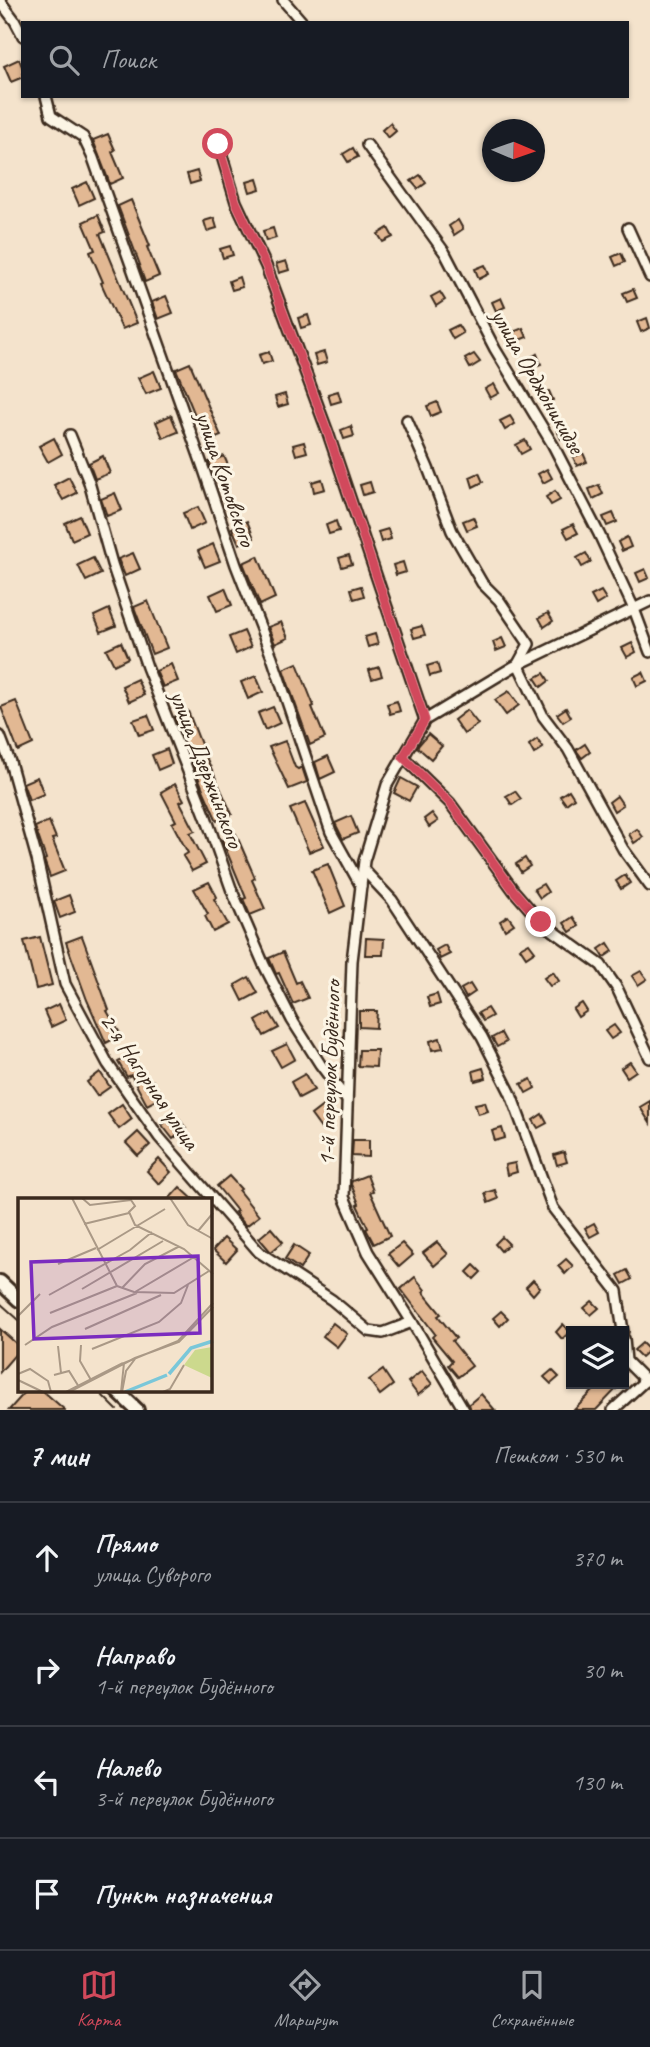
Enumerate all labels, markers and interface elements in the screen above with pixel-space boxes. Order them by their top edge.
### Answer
search box [21,21,629,98]
icon: search [45,41,83,79]
text: Поиск [101,43,156,76]
north arrow [482,119,545,182]
route start [202,128,233,159]
street label: улица Орджоникидзе [483,302,593,461]
street label: улица Котовского [188,406,264,552]
street label: улица Дзержинского [162,684,251,853]
route end [525,906,556,937]
street label: 1-й переулок Будённого [311,977,347,1166]
street label: 2-я Нагорная улица [93,1007,208,1156]
inset map [18,1198,212,1392]
map controls [566,1326,629,1389]
button: layers [566,1326,629,1389]
text: 7 мин [28,1437,89,1475]
text: Пешком · 530 m [494,1441,622,1470]
text: Прямо [95,1527,157,1560]
icon: ahead [28,1539,66,1577]
text: 370 m [573,1544,622,1573]
text: улица Суворого [95,1560,210,1589]
text: Направо [95,1639,174,1672]
icon: right [28,1651,66,1689]
text: 30 m [583,1656,622,1685]
text: 1-й переулок Будённого [95,1672,273,1701]
text: Налево [95,1751,161,1784]
icon: left [28,1763,66,1801]
text: 130 m [573,1768,622,1797]
text: 3-й переулок Будённого [95,1784,273,1813]
icon: arrive [28,1875,66,1913]
text: Пункт назначения [95,1878,271,1911]
tab: Карта [77,1966,120,2032]
tab: Маршрут [274,1966,337,2032]
tab: Сохранённые [491,1966,573,2032]

